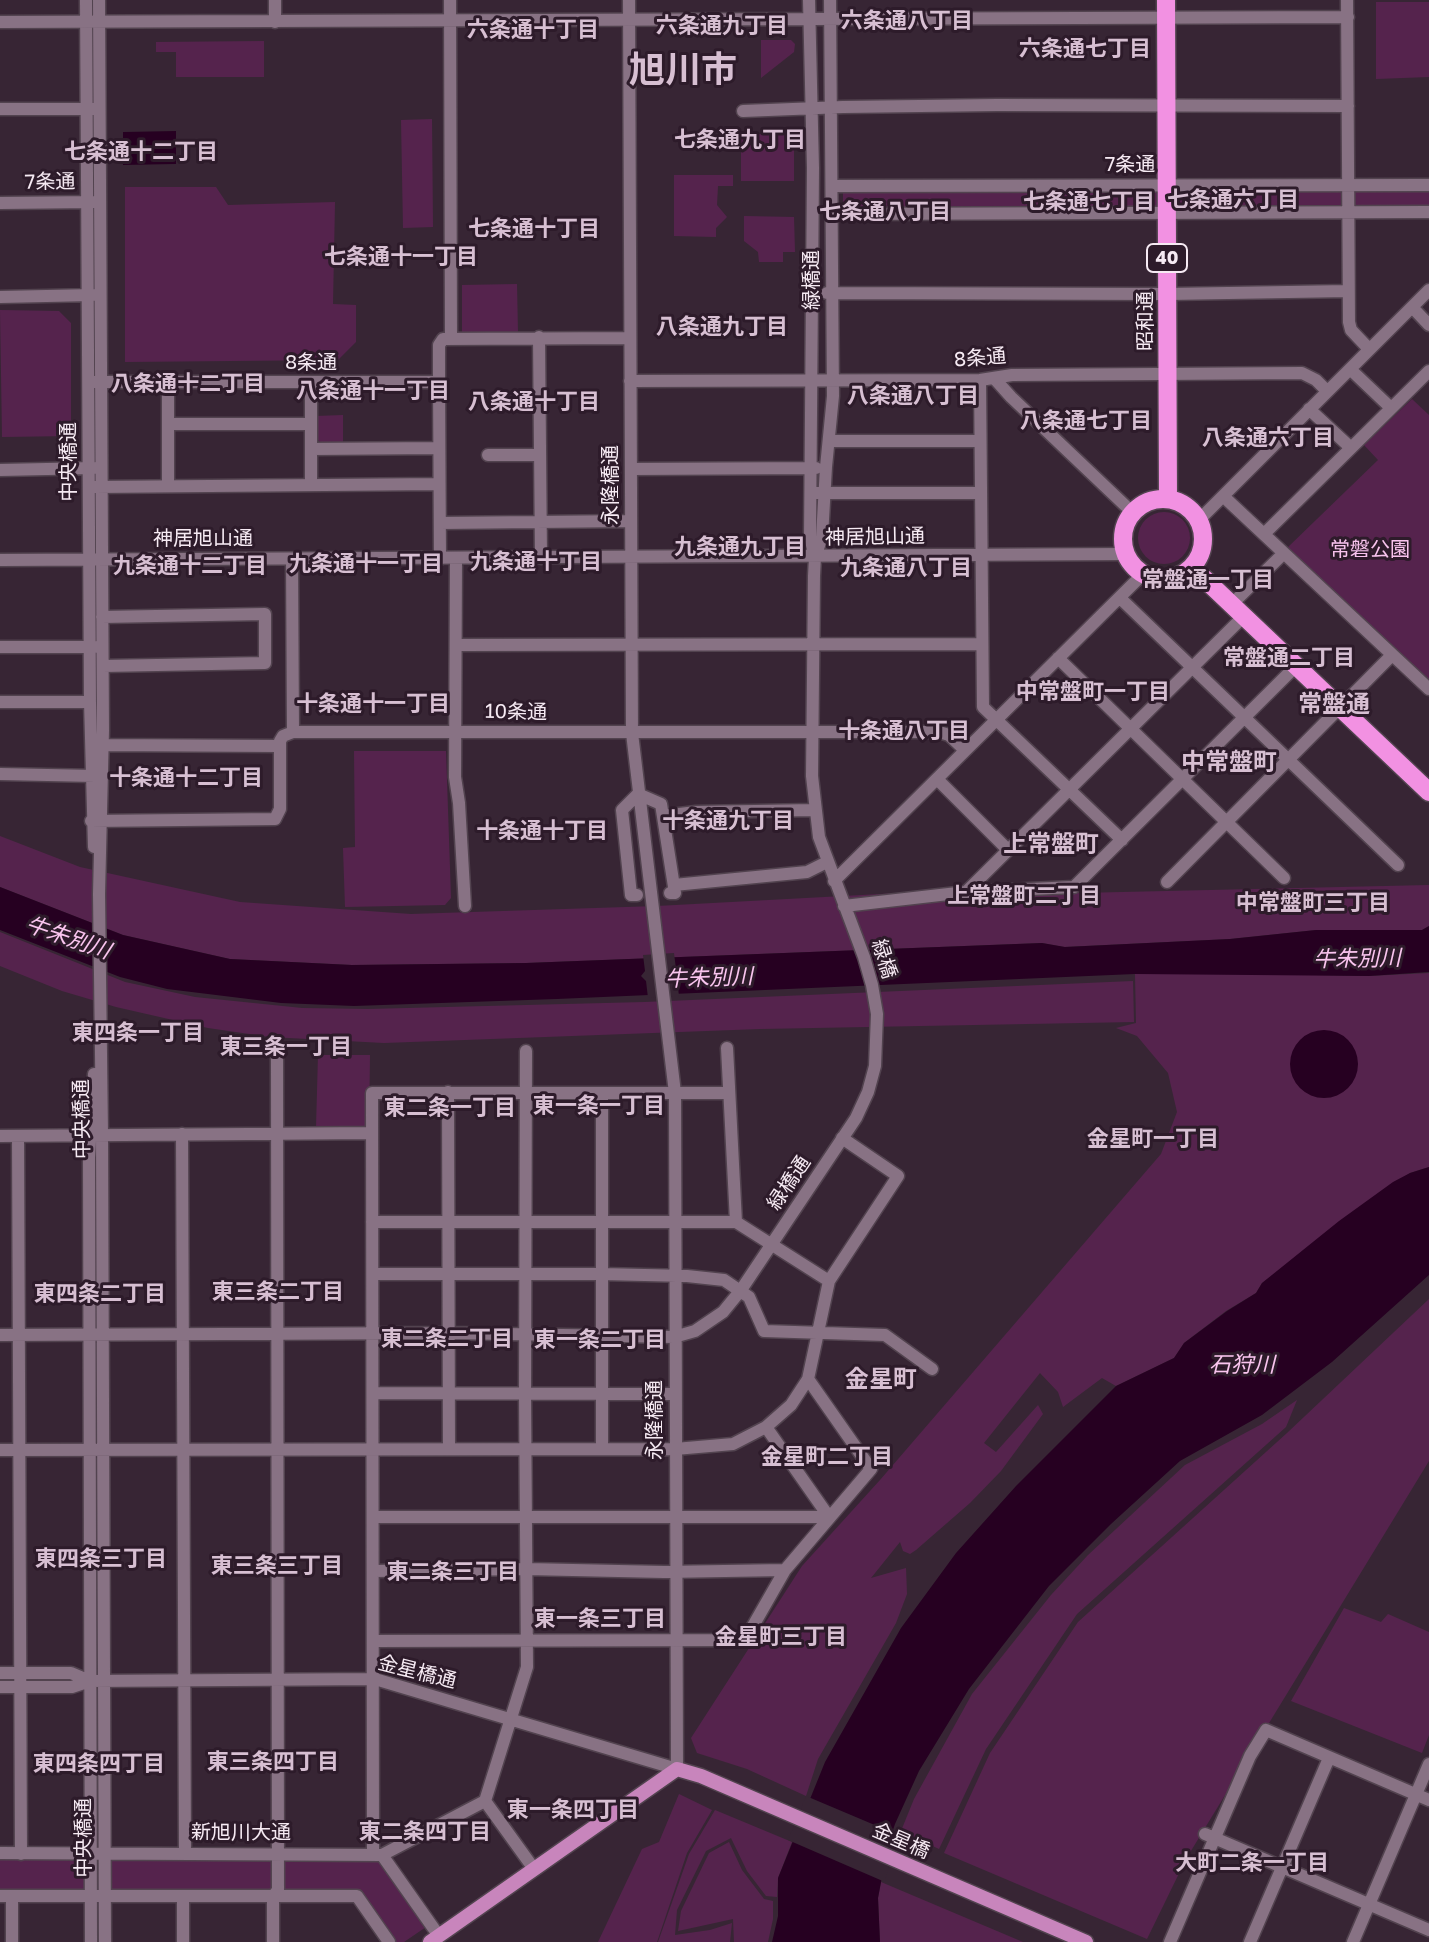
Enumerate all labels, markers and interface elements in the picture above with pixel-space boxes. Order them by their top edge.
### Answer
district label: 六条通八丁目 [841,8,973,34]
district label: 六条通九丁目 [656,13,788,39]
district label: 六条通十丁目 [467,17,599,43]
district label: 六条通七丁目 [1019,36,1151,62]
district label: 旭川市 [629,49,737,93]
district label: 七条通九丁目 [674,127,806,153]
district label: 七条通十二丁目 [64,139,218,165]
street label: 7条通 [1105,153,1155,177]
street label: 7条通 [24,170,76,194]
district label: 七条通六丁目 [1167,187,1299,213]
district label: 七条通七丁目 [1023,189,1155,215]
district label: 七条通八丁目 [819,199,951,225]
district label: 七条通十丁目 [468,216,600,242]
district label: 七条通十一丁目 [324,244,478,270]
road number: 40 [1147,244,1187,272]
street label: 緑橋通 [800,250,824,310]
street label: 昭和通 [1134,291,1158,351]
district label: 八条通九丁目 [656,314,788,340]
street label: 8条通 [953,344,1007,372]
street label: 8条通 [285,351,337,375]
district label: 八条通十二丁目 [111,371,265,397]
district label: 八条通十一丁目 [296,378,450,404]
district label: 八条通八丁目 [847,383,979,409]
district label: 八条通十丁目 [468,389,600,415]
district label: 八条通七丁目 [1020,408,1152,434]
street label: 中央橋通 [57,422,81,502]
district label: 八条通六丁目 [1202,425,1334,451]
street label: 永隆橋通 [599,445,623,525]
street label: 神居旭山通 [825,524,925,550]
street label: 神居旭山通 [153,527,253,551]
district label: 九条通九丁目 [674,534,806,560]
park label: 常磐公園 [1330,538,1410,562]
district label: 九条通十丁目 [470,549,602,575]
district label: 九条通十一丁目 [289,551,443,577]
district label: 九条通十二丁目 [113,553,267,579]
district label: 九条通八丁目 [840,555,972,581]
district label: 常盤通一丁目 [1142,567,1274,593]
district label: 常盤通二丁目 [1223,645,1355,671]
district label: 中常盤町一丁目 [1016,679,1170,705]
district label: 常盤通 [1298,690,1370,718]
district label: 十条通十一丁目 [296,691,450,717]
street label: 10条通 [485,699,547,725]
district label: 十条通八丁目 [838,718,970,744]
district label: 中常盤町 [1181,748,1277,776]
district label: 十条通十二丁目 [109,765,263,791]
district label: 十条通九丁目 [662,808,794,834]
district label: 十条通十丁目 [476,818,608,844]
district label: 上常盤町 [1003,830,1099,858]
district label: 上常盤町二丁目 [947,883,1101,909]
district label: 中常盤町三丁目 [1236,890,1390,916]
water label: 牛朱別川 [22,911,114,965]
street label: 緑橋 [867,936,901,982]
water label: 牛朱別川 [1313,945,1401,973]
water label: 牛朱別川 [665,963,753,993]
district label: 東四条一丁目 [72,1020,204,1046]
district label: 東三条一丁目 [220,1034,352,1060]
street label: 中央橋通 [69,1079,95,1159]
district label: 東一条一丁目 [533,1093,665,1119]
district label: 東二条一丁目 [384,1095,516,1121]
district label: 金星町一丁目 [1087,1126,1219,1152]
street label: 緑橋通 [762,1151,816,1215]
district label: 東三条二丁目 [212,1279,344,1305]
district label: 東四条二丁目 [34,1281,166,1307]
district label: 東二条二丁目 [381,1326,513,1352]
district label: 東一条二丁目 [534,1327,666,1353]
water label: 石狩川 [1209,1352,1275,1378]
district label: 金星町 [845,1365,917,1393]
street label: 永隆橋通 [643,1380,667,1460]
district label: 金星町二丁目 [761,1444,893,1470]
district label: 東四条三丁目 [35,1546,167,1572]
district label: 東三条三丁目 [211,1553,343,1579]
district label: 東二条三丁目 [387,1559,519,1585]
district label: 東一条三丁目 [534,1606,666,1632]
district label: 金星町三丁目 [715,1624,847,1650]
street label: 金星橋通 [375,1651,459,1693]
district label: 東三条四丁目 [207,1749,339,1775]
district label: 東四条四丁目 [33,1751,165,1777]
district label: 東一条四丁目 [507,1797,639,1823]
street label: 中央橋通 [72,1798,96,1878]
street label: 金星橋 [869,1818,933,1864]
district label: 東二条四丁目 [359,1819,491,1845]
street label: 新旭川大通 [191,1821,291,1845]
district label: 大町二条一丁目 [1175,1850,1329,1876]

